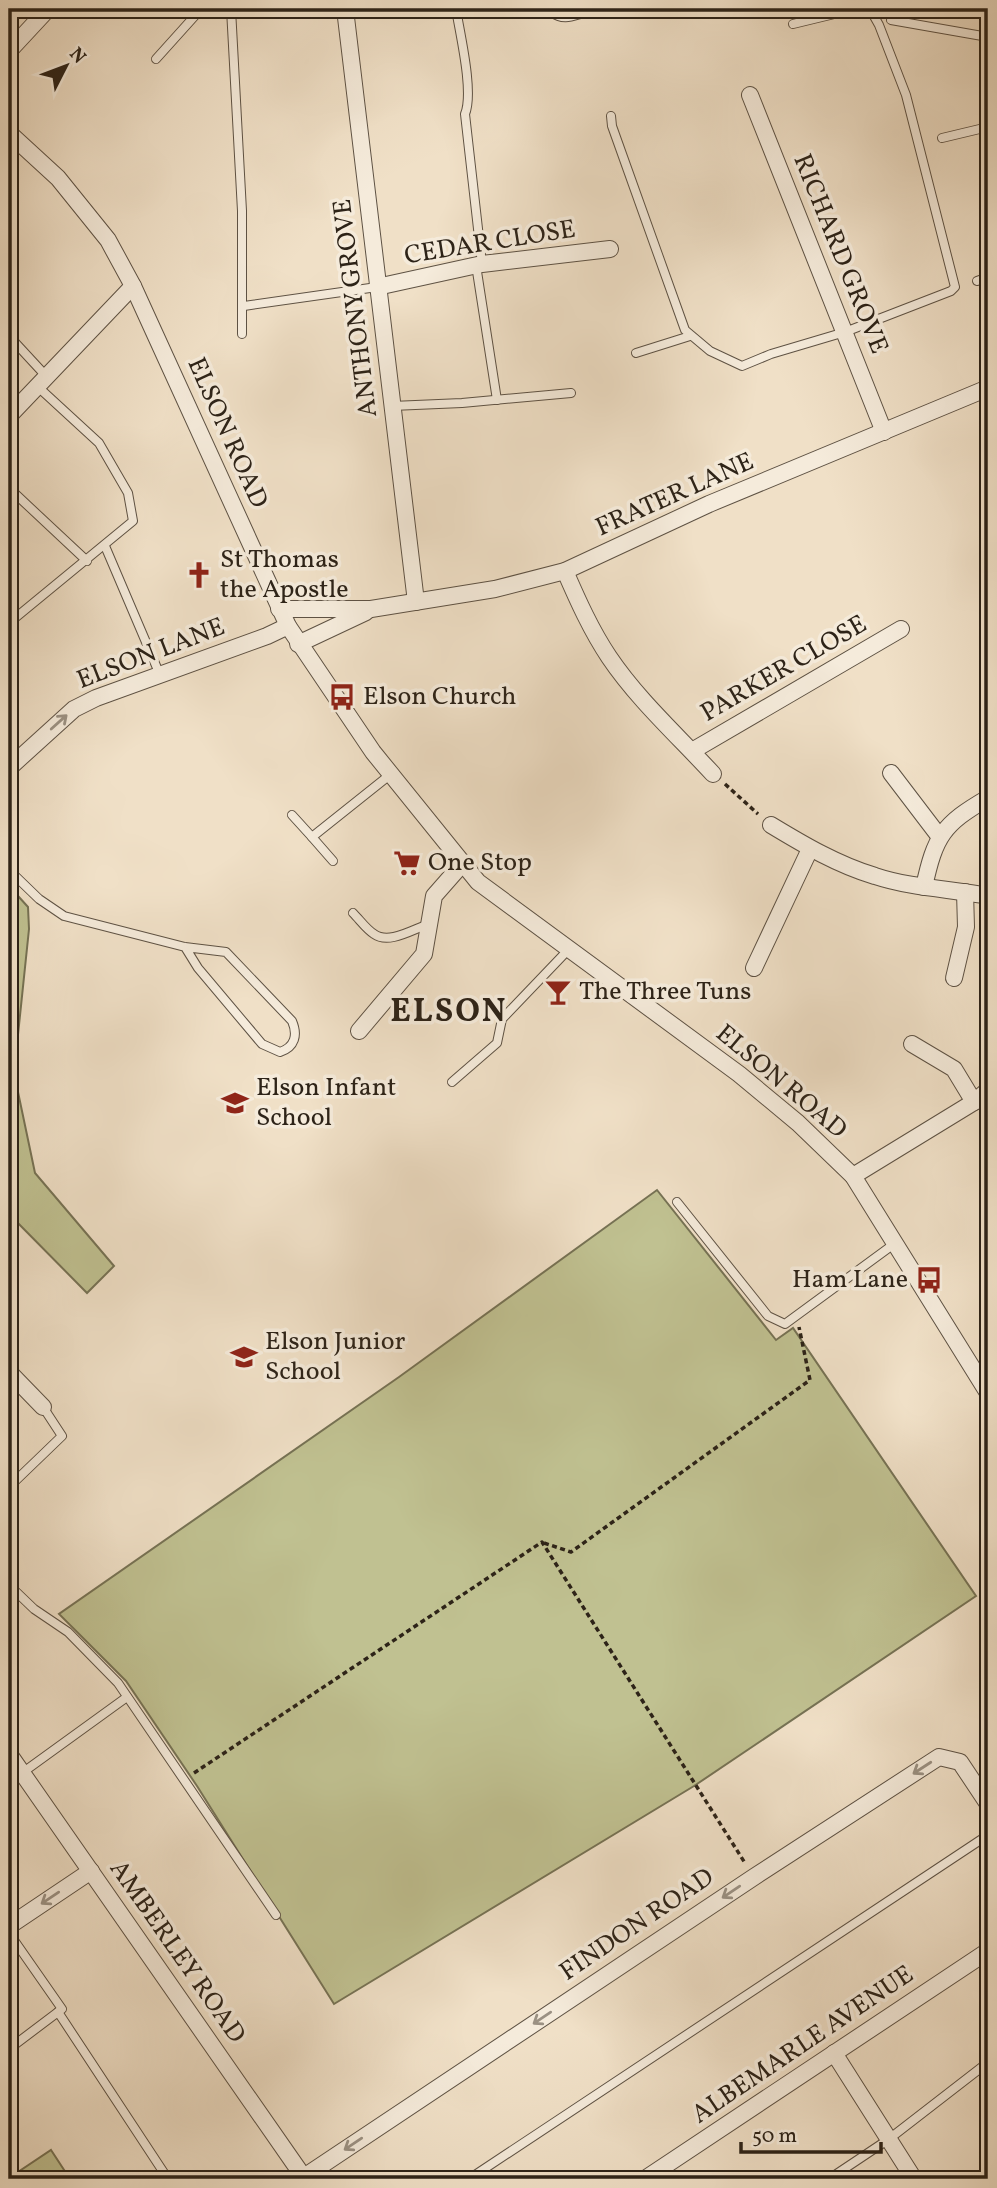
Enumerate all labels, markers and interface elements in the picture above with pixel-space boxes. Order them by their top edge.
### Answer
north arrow [32,32,102,102]
text: N [63,42,92,70]
street label: RICHARD GROVE [783,149,897,359]
street label: ANTHONY GROVE [325,197,387,419]
street label: CEDAR CLOSE [402,212,578,274]
street label: ELSON ROAD [178,352,276,514]
street label: FRATER LANE [590,444,760,546]
place label: St Thomas the Apostle [220,542,349,608]
church icon: St Thomas the Apostle [184,560,214,590]
street label: PARKER CLOSE [694,607,874,731]
street label: ELSON LANE [72,609,230,699]
place label: Elson Church [363,679,517,715]
bus stop icon: Elson Church [327,682,357,712]
one-way arrow [50,714,67,731]
place label: One Stop [428,845,532,881]
supermarket icon: One Stop [392,848,422,878]
place label: The Three Tuns [579,974,751,1010]
bar icon: The Three Tuns [543,977,573,1007]
district label: ELSON [390,990,508,1036]
street label: ELSON ROAD [708,1016,854,1148]
place label: Elson Infant School [256,1070,396,1136]
school or university icon: Elson Infant School [220,1088,250,1118]
place label: Ham Lane [792,1262,908,1298]
bus stop icon: Ham Lane [914,1265,944,1295]
place label: Elson Junior School [265,1324,405,1390]
school or university icon: Elson Junior School [229,1342,259,1372]
one-way arrow [913,1760,932,1775]
street label: AMBERLEY ROAD [100,1853,254,2051]
street label: FINDON ROAD [553,1860,721,1990]
one-way arrow [722,1885,742,1899]
one-way arrow [41,1891,60,1905]
street label: ALBEMARLE AVENUE [685,1957,921,2133]
one-way arrow [533,2011,552,2025]
scale bar [741,2111,881,2155]
text: 50 m [752,2122,797,2151]
one-way arrow [344,2137,363,2152]

